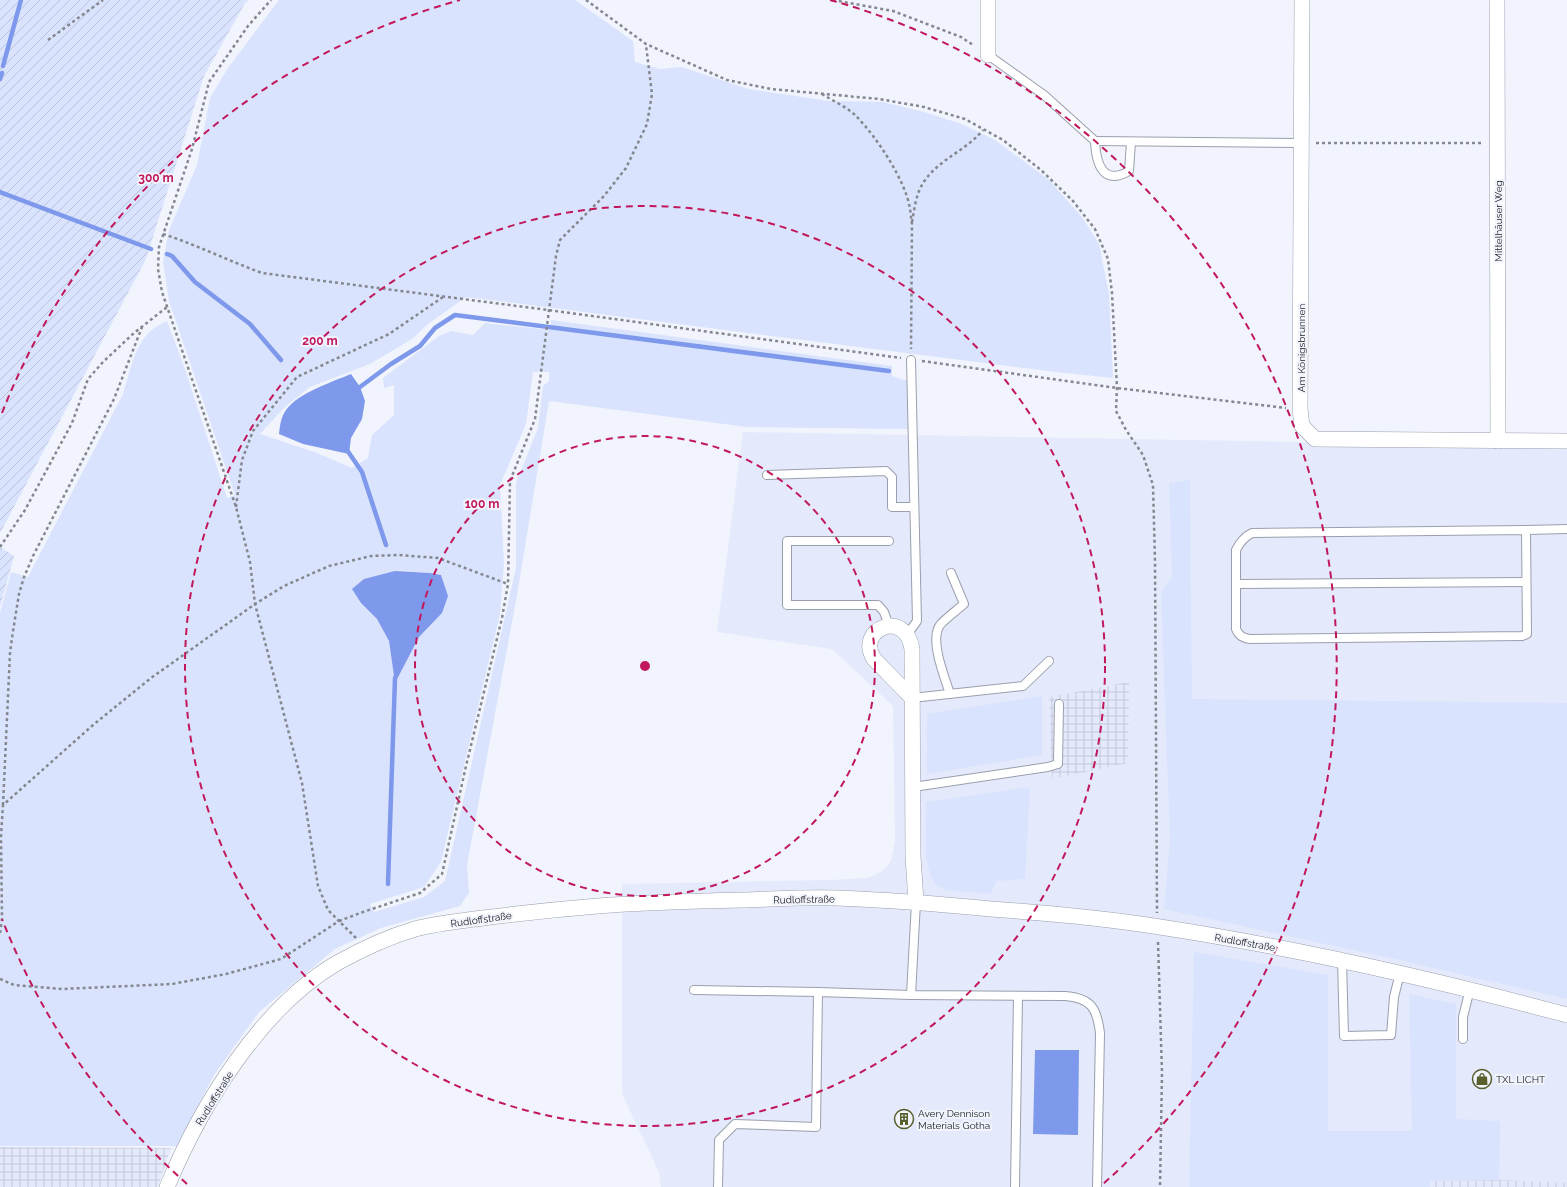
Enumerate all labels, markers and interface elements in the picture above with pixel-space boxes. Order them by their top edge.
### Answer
text: 300 m [138,171,174,185]
street label: Mittelhäuser Weg [1493,180,1504,262]
street label: Am Königsbrunnen [1296,304,1307,392]
text: 200 m [302,334,338,348]
text: 100 m [465,497,499,511]
centre of rings [638,659,652,673]
street label: Rudloffstraße [773,893,835,906]
street label: Rudloffstraße [450,910,512,929]
street label: Rudloffstraße [1214,932,1276,953]
shop icon: TXL LICHT [1471,1068,1493,1090]
street label: Rudloffstraße [193,1069,235,1127]
place label: TXL LICHT [1496,1074,1545,1085]
building icon: Avery Dennison Materials Gotha [893,1108,915,1130]
place label: Avery Dennison Materials Gotha [918,1108,990,1131]

